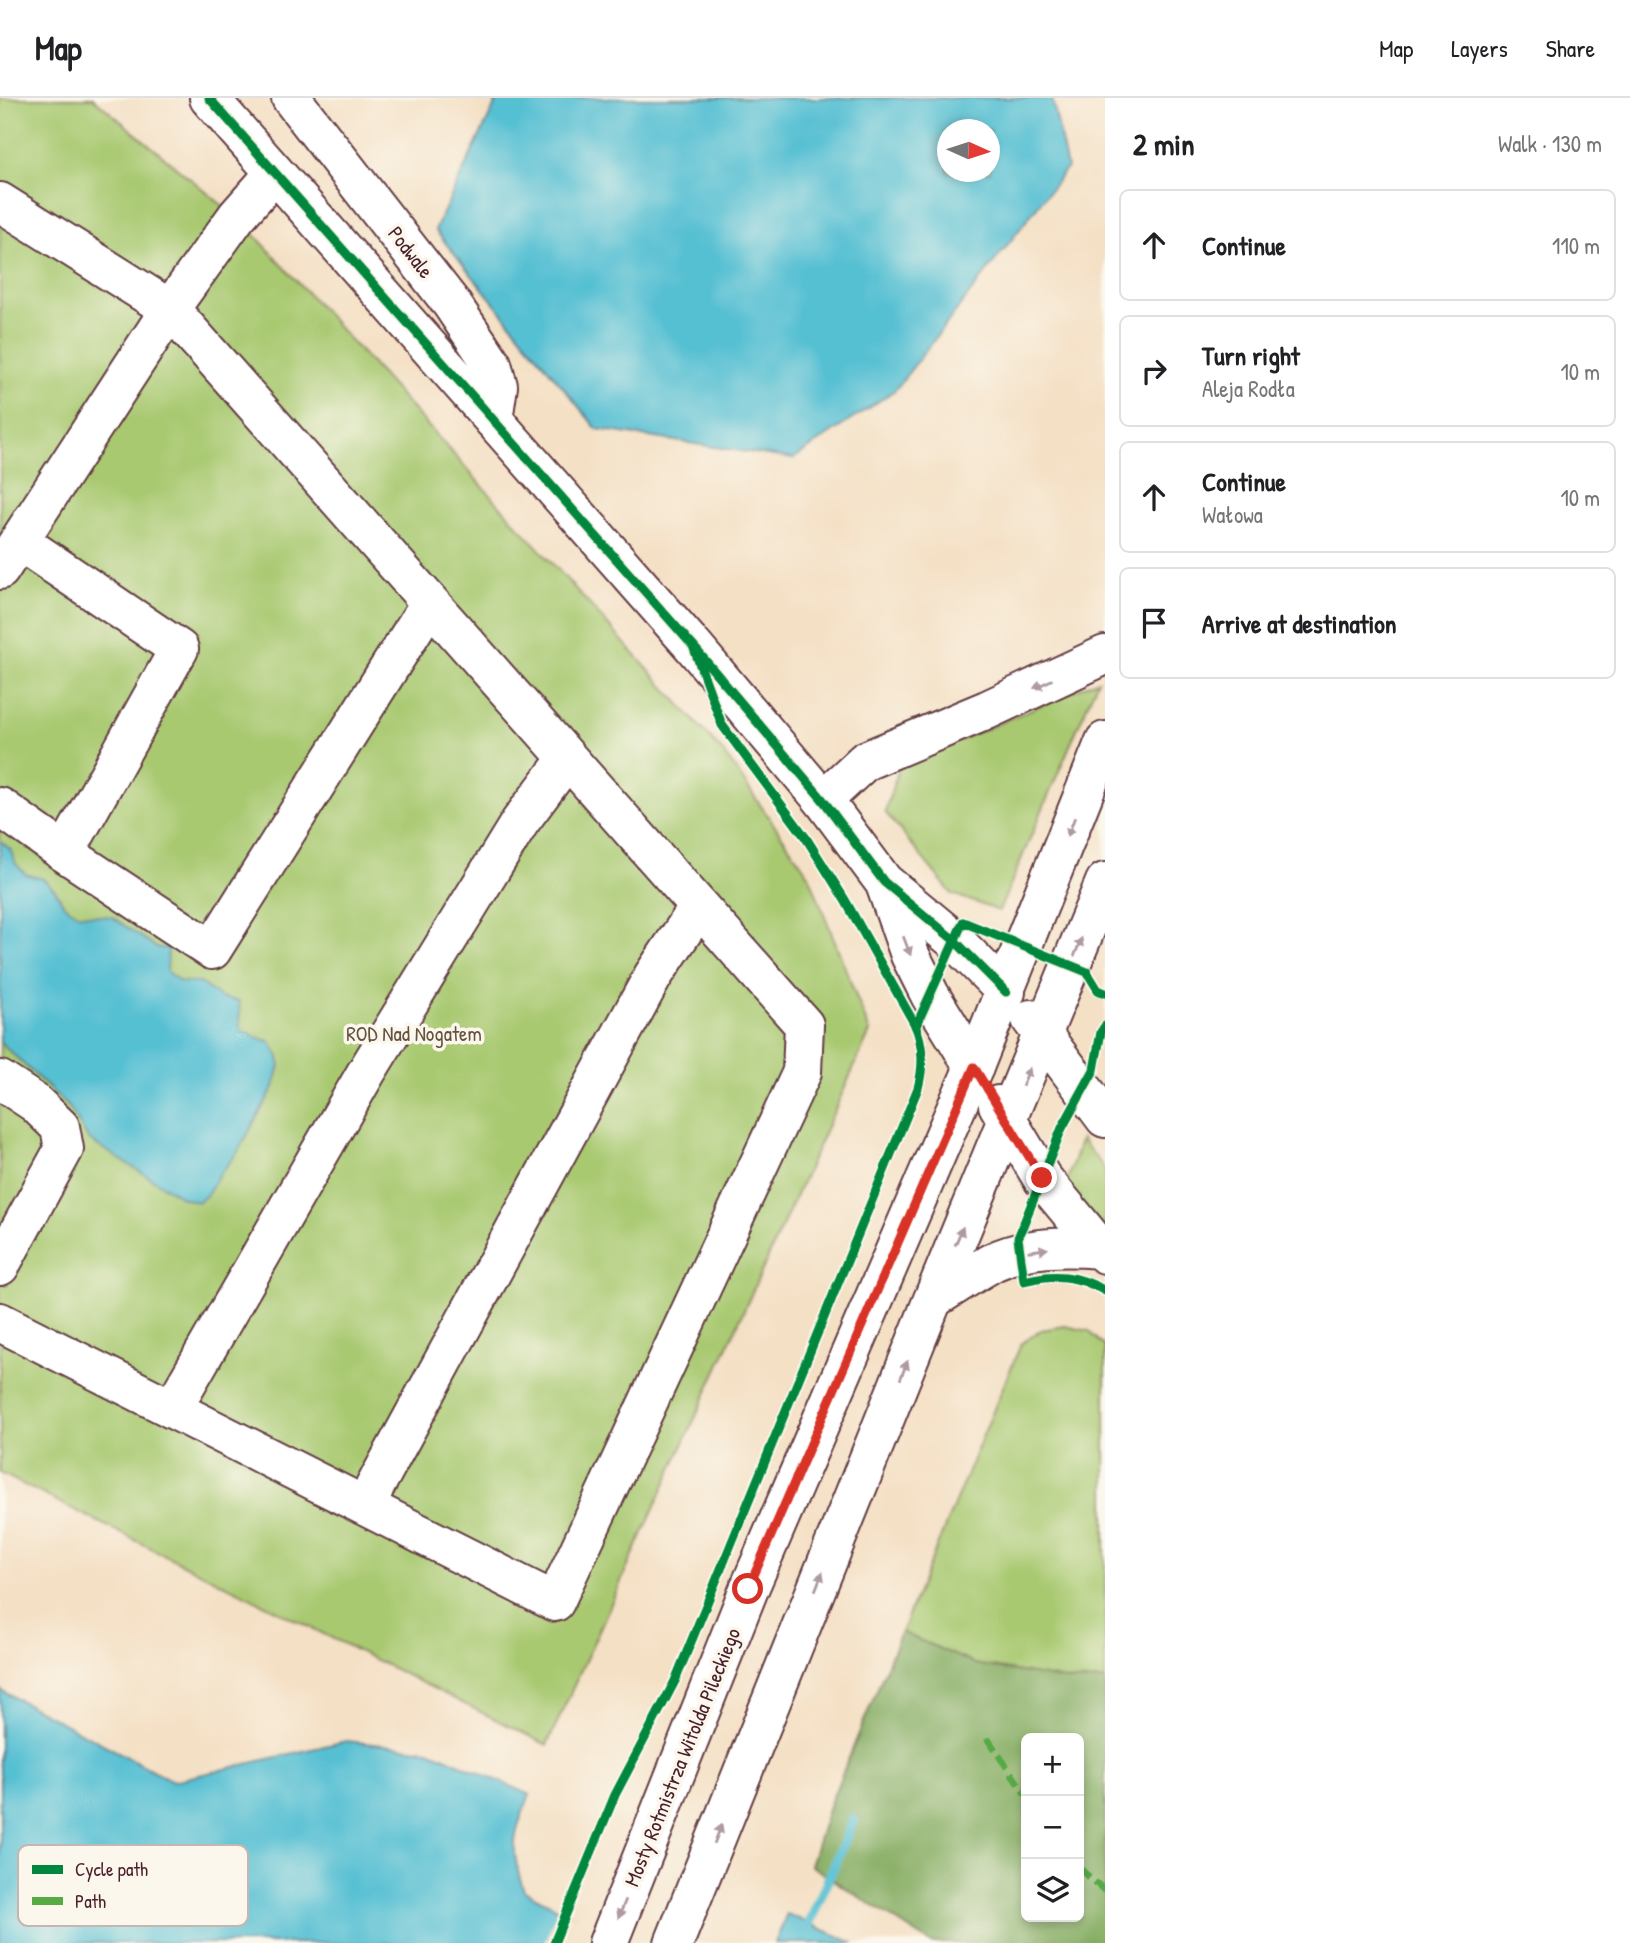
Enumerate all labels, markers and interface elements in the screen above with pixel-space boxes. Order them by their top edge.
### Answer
text: Map [35,26,82,70]
text: Map [1379,32,1413,64]
text: Layers [1451,32,1508,64]
text: Share [1546,32,1595,64]
north arrow [937,119,1000,182]
text: 2 min [1133,124,1195,164]
text: Walk · 130 m [1498,128,1602,159]
street label: Podwale [382,220,440,284]
icon: ahead [1135,226,1173,264]
text: Continue [1202,228,1286,263]
text: 110 m [1552,230,1600,261]
text: Turn right [1202,338,1300,373]
icon: right [1135,352,1173,390]
text: 10 m [1560,356,1600,387]
text: Aleja Rodła [1202,373,1295,404]
text: Continue [1202,464,1286,499]
icon: ahead [1135,478,1173,516]
text: 10 m [1560,482,1600,513]
text: Wałowa [1202,499,1263,530]
icon: arrive [1135,604,1173,642]
text: Arrive at destination [1202,606,1397,641]
one-way arrow [1033,678,1053,690]
one-way arrow [1066,817,1077,838]
one-way arrow [902,936,913,957]
one-way arrow [1073,937,1084,958]
park label: ROD Nad Nogatem [346,1019,482,1048]
one-way arrow [1020,1066,1031,1087]
route end [1026,1162,1057,1193]
one-way arrow [953,1226,965,1246]
one-way arrow [1027,1244,1049,1255]
one-way arrow [899,1359,910,1380]
one-way arrow [814,1570,825,1591]
route start [732,1573,763,1604]
street label: Mosty Rotmistrza Witolda Pileckiego [617,1623,747,1891]
map controls [1021,1733,1084,1922]
button: + [1021,1733,1084,1796]
button: − [1021,1796,1084,1859]
one-way arrow [712,1824,723,1845]
legend [18,1845,248,1926]
text: Cycle path [75,1856,148,1882]
button: layers [1021,1859,1084,1922]
text: Path [75,1888,106,1914]
one-way arrow [616,1899,627,1920]

